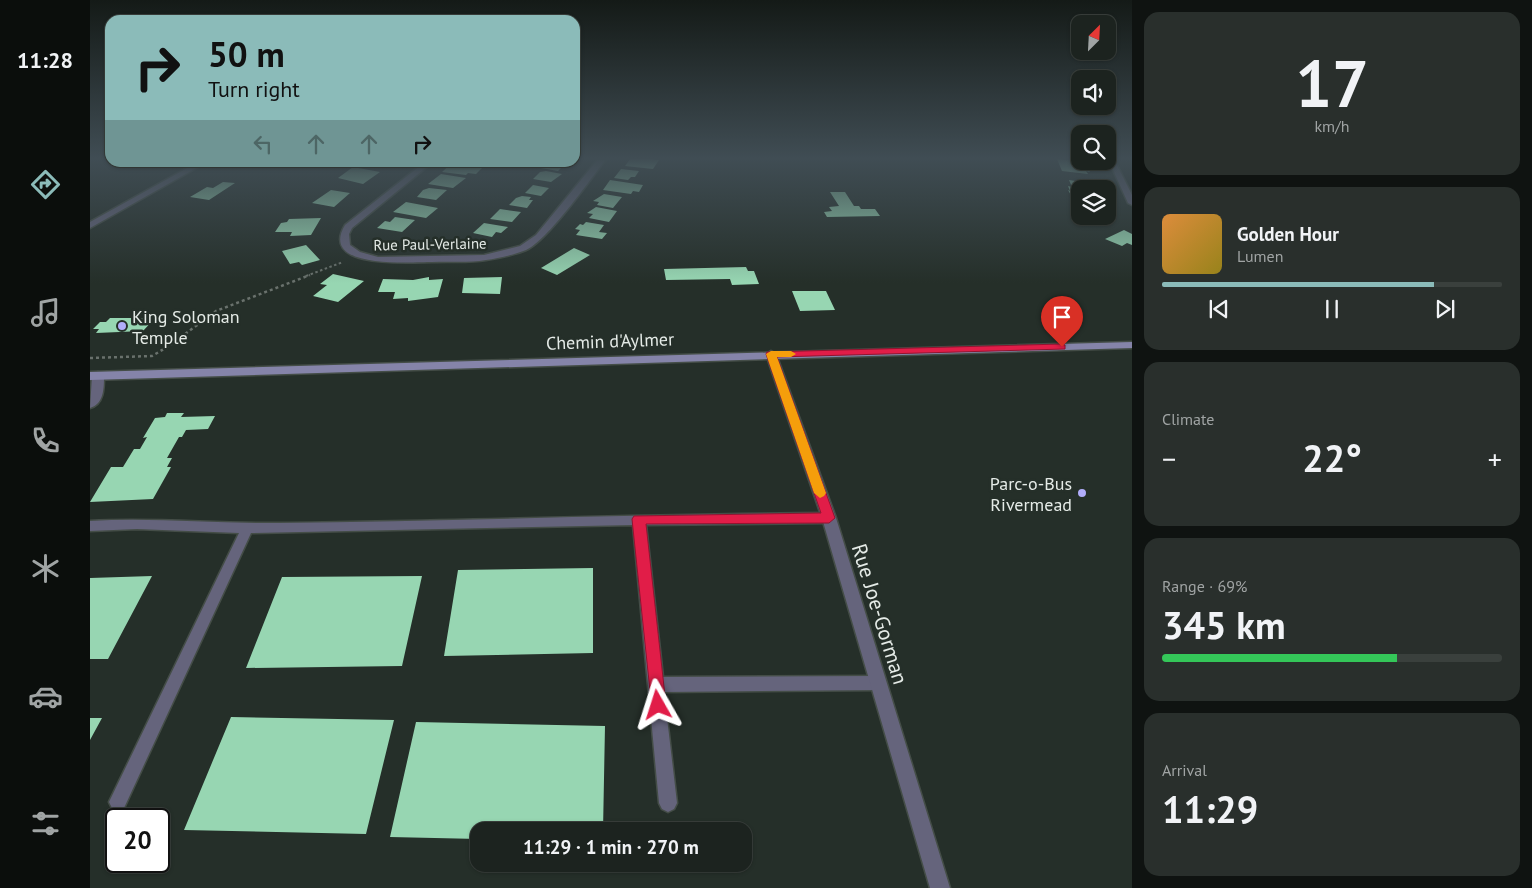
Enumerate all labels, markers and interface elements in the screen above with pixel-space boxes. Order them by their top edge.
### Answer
north arrow [1071,15,1116,60]
map controls [1071,15,1116,225]
text: 50 m [208,31,285,77]
icon: right [125,35,190,100]
text: 17 [1295,41,1369,125]
text: 11:28 [17,46,73,74]
button: sound [1071,70,1116,115]
text: Turn right [208,75,300,103]
text: km/h [1314,116,1350,136]
button: search [1071,125,1116,170]
icon: left [249,130,277,158]
icon: ahead [302,130,330,158]
icon: ahead [355,130,383,158]
icon: right [408,130,436,158]
icon: directions [28,167,63,202]
button: layers [1071,180,1116,225]
text: Golden Hour [1237,222,1339,246]
street label: Rue Paul-Verlaine [373,234,487,254]
text: Lumen [1237,246,1283,266]
icon: music [28,295,63,330]
icon: previous [1205,295,1233,323]
icon: pause [1318,295,1346,323]
icon: next [1431,295,1459,323]
pin [1041,296,1083,347]
icon: arrive [1048,303,1076,331]
place label: King Soloman Temple [132,305,240,349]
marker: King Soloman Temple [116,320,128,332]
street label: Chemin d'Aylmer [546,327,674,355]
text: Climate [1162,409,1214,429]
icon: phone [28,423,63,458]
text: 22° [1302,433,1362,482]
text: − [1162,440,1176,477]
text: + [1488,440,1502,477]
place label: Parc-o-Bus Rivermead [990,472,1072,516]
marker: Parc-o-Bus Rivermead [1076,487,1088,499]
street label: Rue Joe-Gorman [846,540,914,688]
icon: climate [28,551,63,586]
text: Range · 69% [1162,576,1247,596]
text: 345 km [1162,600,1286,649]
position arrow [631,678,683,730]
icon: car [28,679,63,714]
text: Arrival [1162,760,1207,780]
text: 11:29 [1162,784,1258,833]
icon: filters [28,806,63,841]
speed limit sign: 20 [105,808,170,873]
text: 11:29 · 1 min · 270 m [523,835,699,859]

